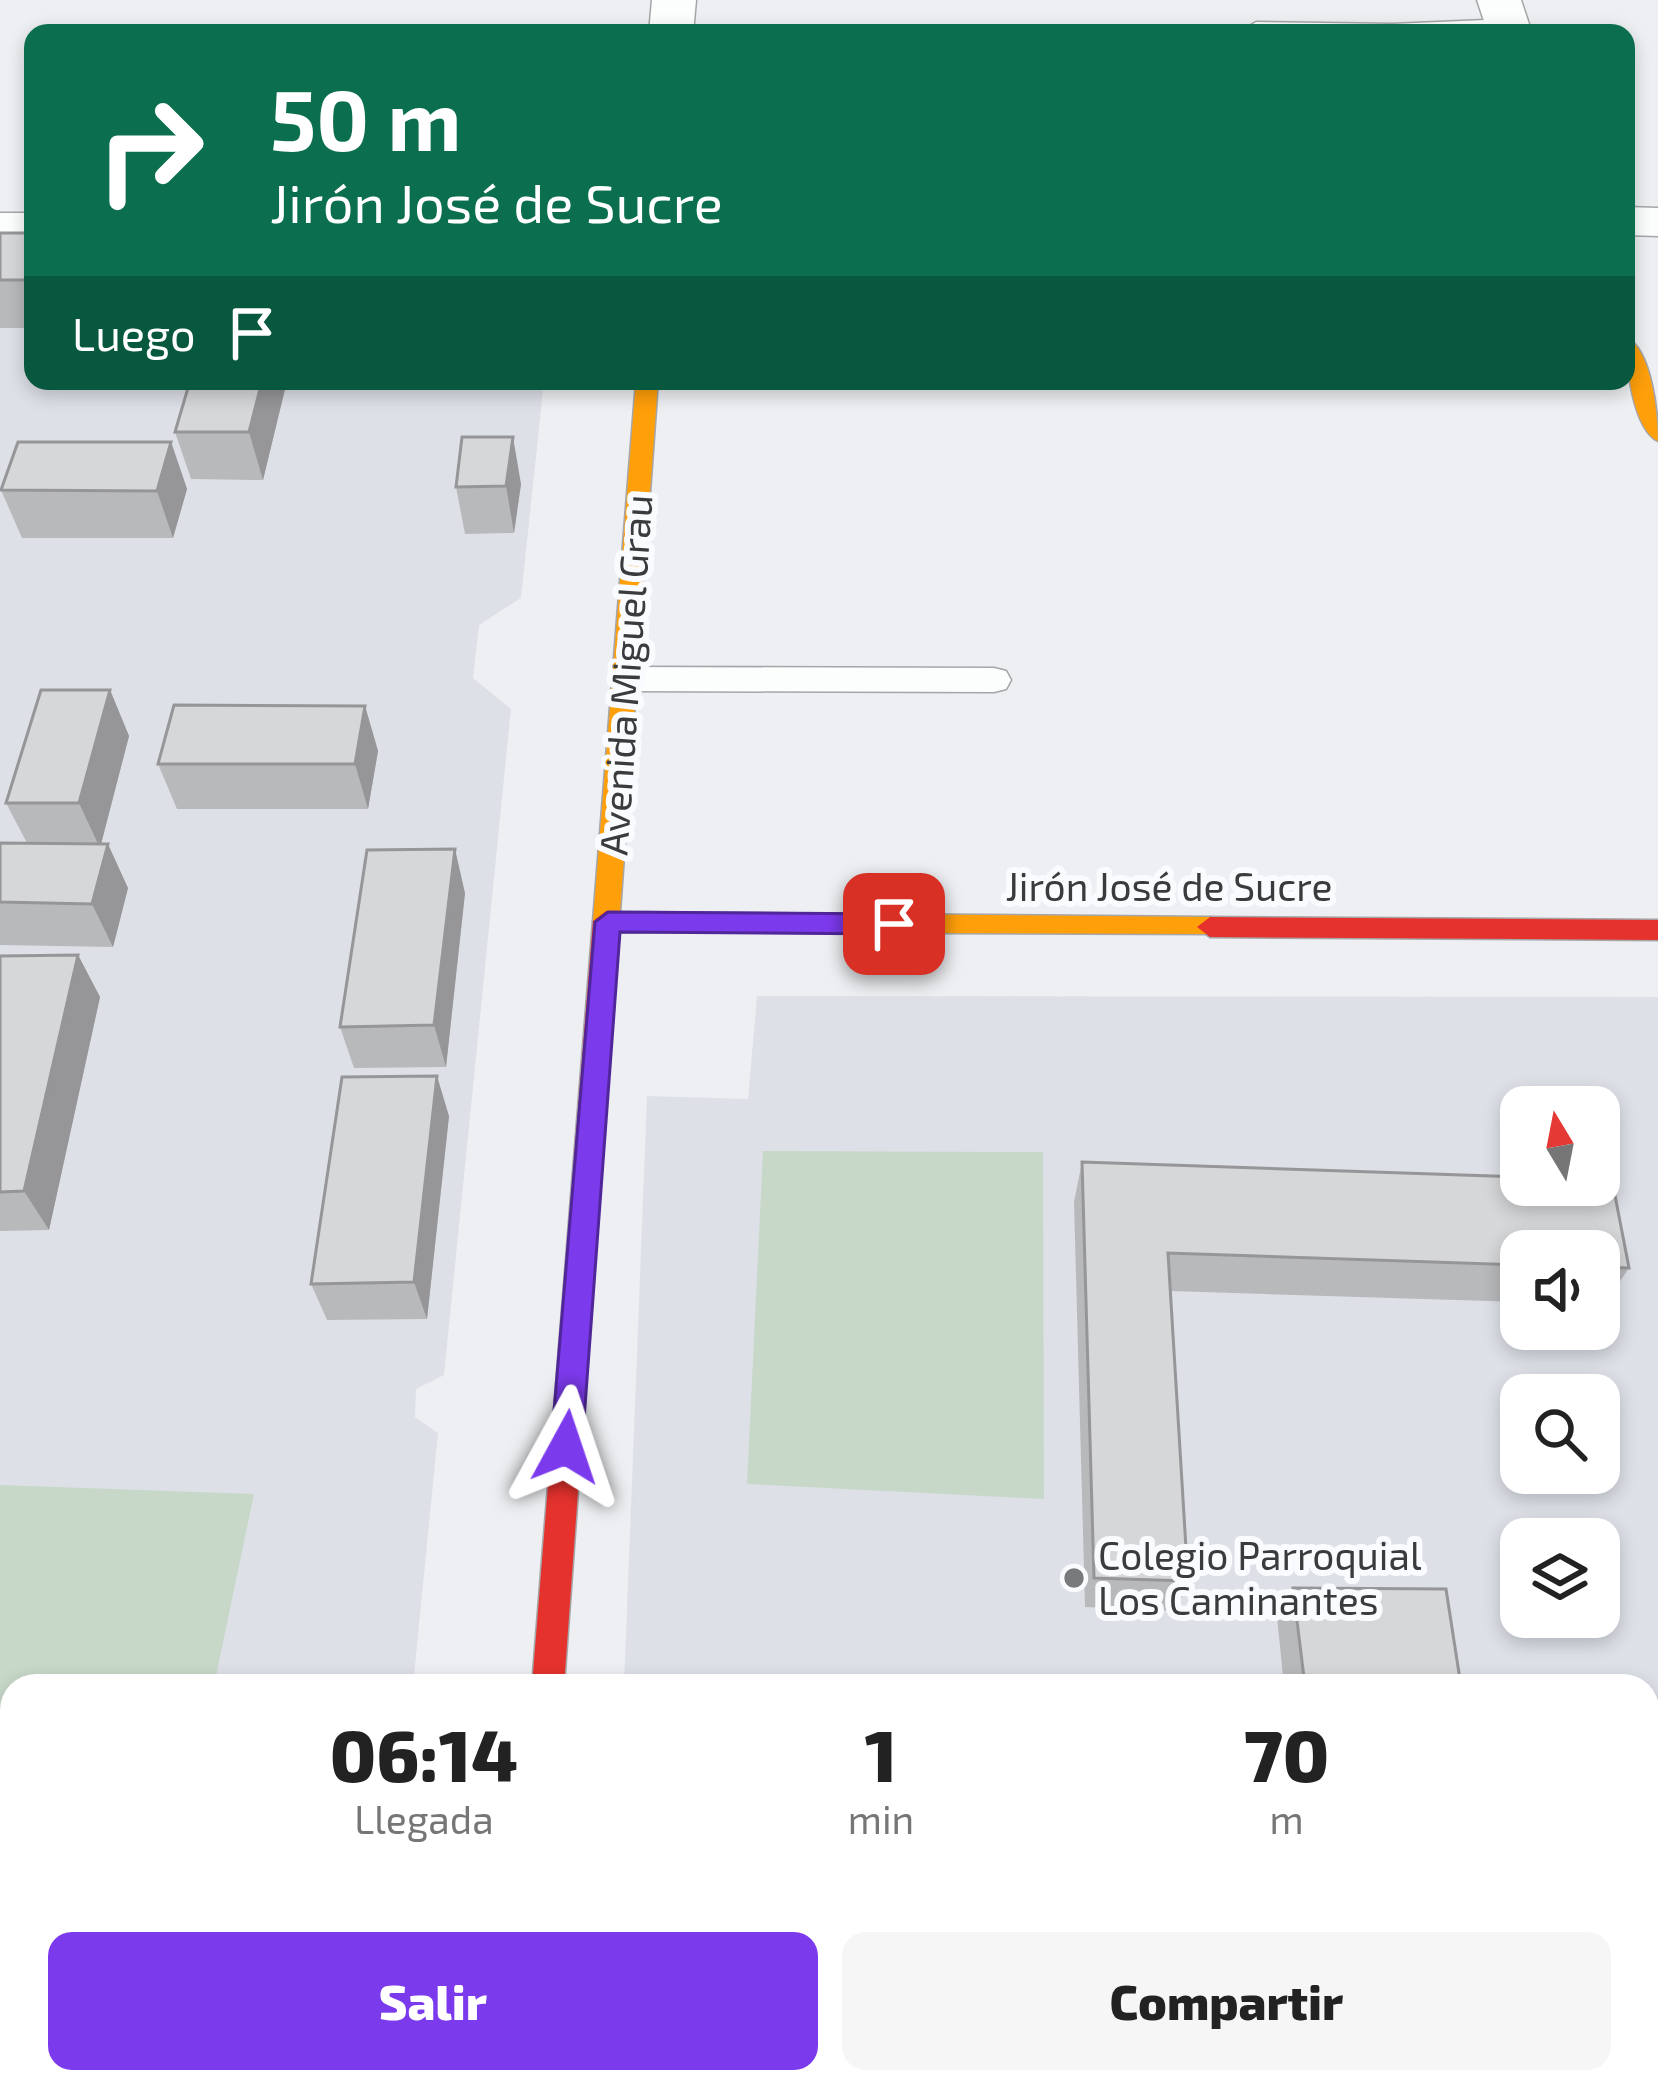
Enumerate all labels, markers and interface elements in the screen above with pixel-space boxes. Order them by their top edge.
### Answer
text: 50 m [270,67,462,168]
icon: right [72,72,228,228]
text: Jirón José de Sucre [270,169,723,234]
icon: arrive [219,300,285,366]
text: Luego [72,306,195,360]
street label: Avenida Miguel Grau [588,493,661,857]
street label: Jirón José de Sucre [1006,862,1332,909]
pin [843,873,945,975]
icon: arrive [861,891,927,957]
north arrow [1500,1086,1620,1206]
map controls [1500,1086,1620,1638]
button: sound [1500,1230,1620,1350]
button: search [1500,1374,1620,1494]
position arrow [503,1384,629,1510]
button: layers [1500,1518,1620,1638]
place label: Colegio Parroquial Los Caminantes [1098,1531,1422,1623]
marker: Colegio Parroquial Los Caminantes [1061,1565,1087,1591]
text: 06:14 [330,1710,518,1796]
text: 1 [865,1710,897,1796]
text: 70 [1244,1710,1329,1796]
text: Llegada [354,1795,494,1842]
text: min [848,1795,914,1842]
text: m [1270,1795,1304,1842]
button: Salir [48,1932,818,2070]
button: Compartir [842,1932,1611,2070]

